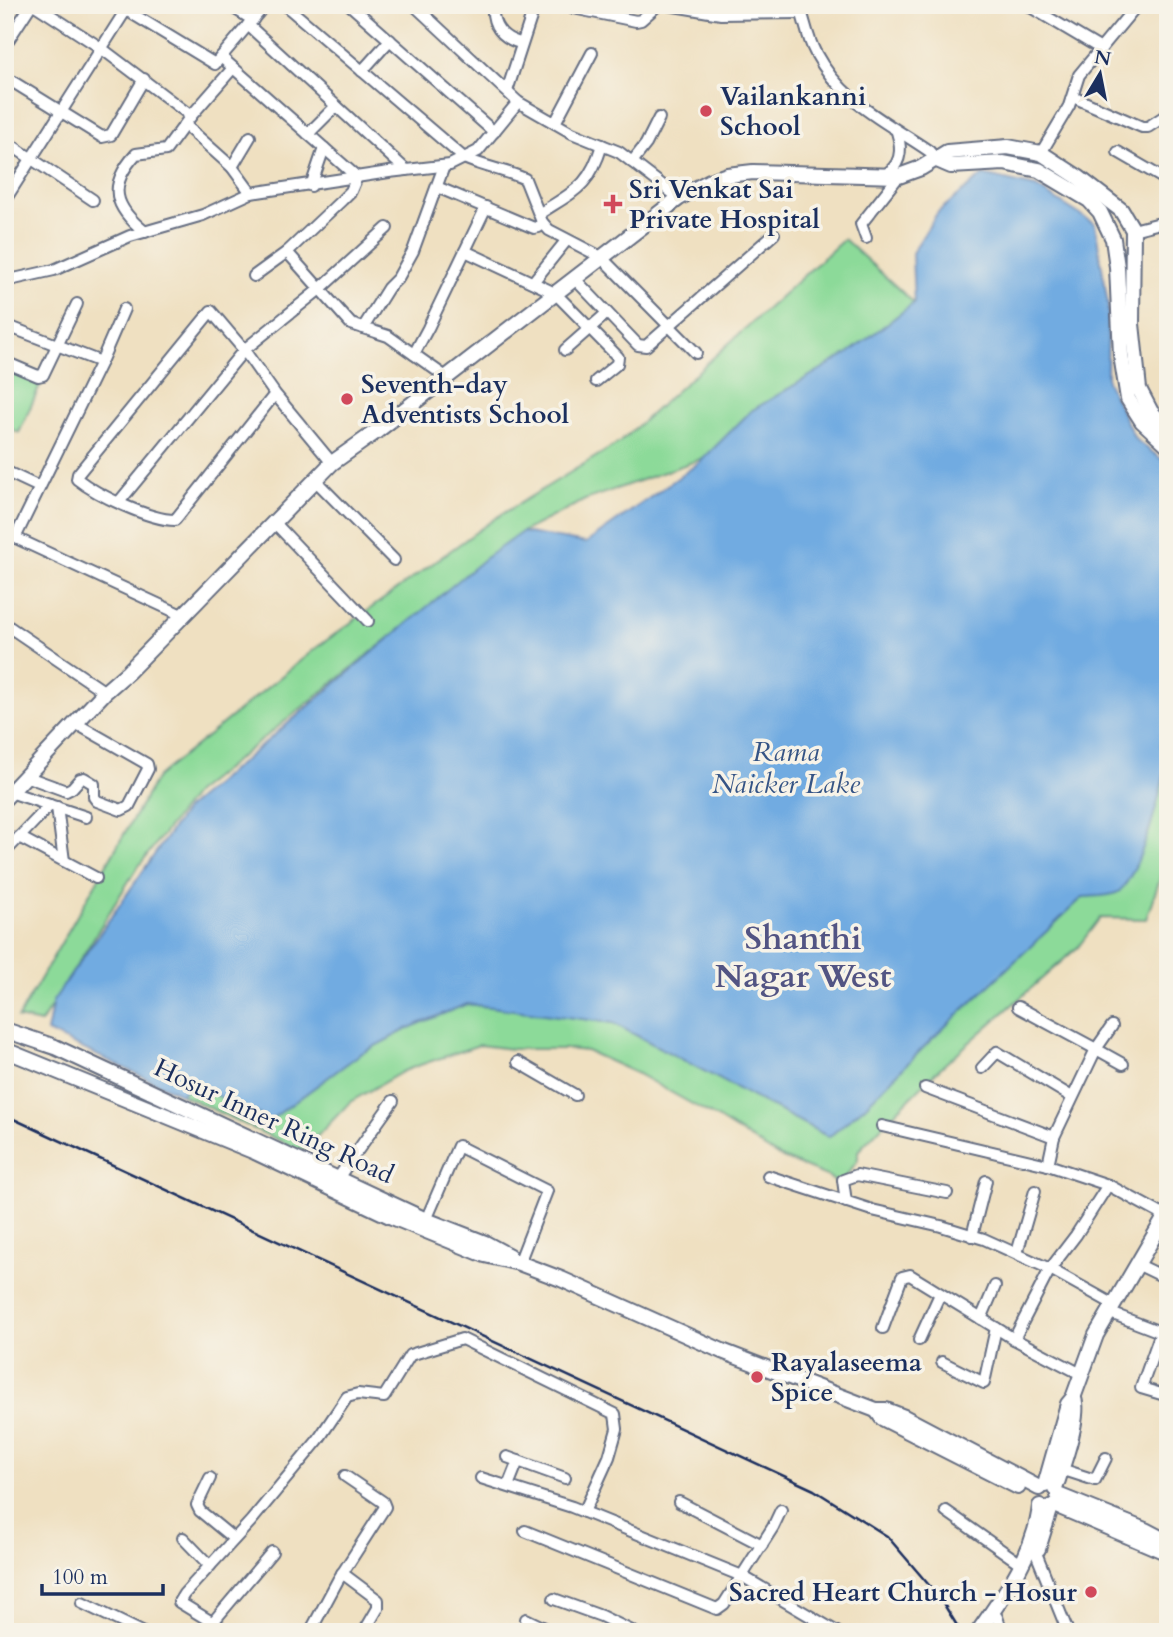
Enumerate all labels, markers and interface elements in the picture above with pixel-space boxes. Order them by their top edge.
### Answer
north arrow [1064,38,1134,108]
text: N [1092,44,1114,73]
place label: Vailankanni School [720,79,866,144]
marker: Vailankanni School [698,103,714,119]
place label: Sri Venkat Sai Private Hospital [629,172,820,237]
marker: Sri Venkat Sai Private Hospital [603,194,623,214]
place label: Seventh-day Adventists School [361,367,570,432]
marker: Seventh-day Adventists School [339,391,355,407]
water label: Rama Naicker Lake [712,733,860,803]
district label: Shanthi Nagar West [715,916,892,999]
street label: Hosur Inner Ring Road [148,1050,400,1192]
place label: Rayalaseema Spice [771,1345,922,1410]
marker: Rayalaseema Spice [749,1369,765,1385]
scale bar [42,1553,163,1597]
text: 100 m [52,1563,108,1592]
place label: Sacred Heart Church - Hosur [729,1575,1078,1610]
marker: Sacred Heart Church - Hosur [1083,1584,1099,1600]

